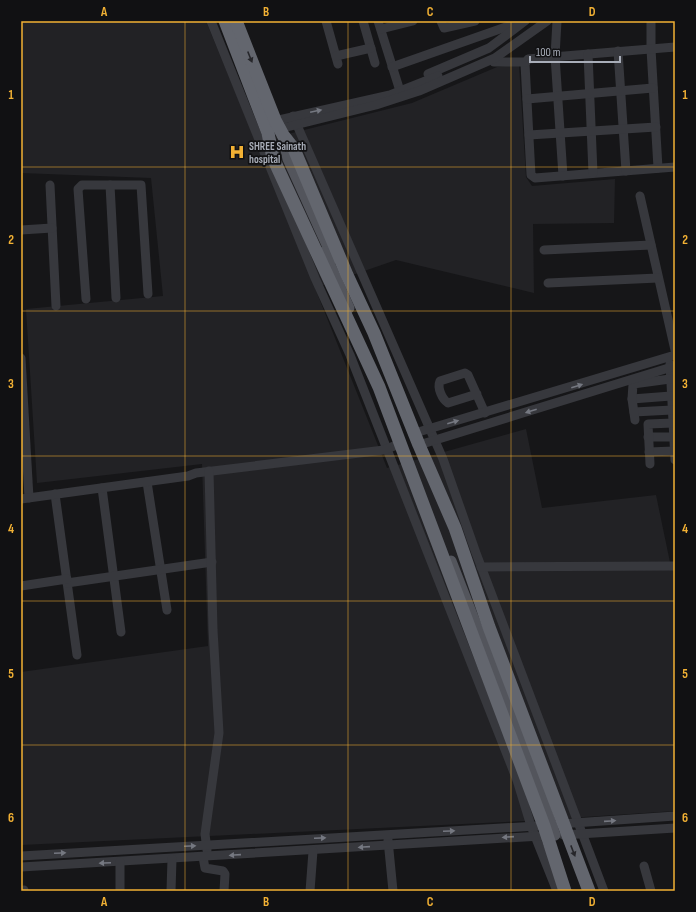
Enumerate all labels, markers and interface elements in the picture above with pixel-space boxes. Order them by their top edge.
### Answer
text: A [100,4,108,20]
text: B [263,4,269,20]
text: C [427,4,434,20]
text: D [589,4,596,20]
scale bar [530,38,620,64]
text: 100 m [536,45,561,60]
one-way arrow [248,52,254,64]
text: 1 [8,87,14,103]
text: 1 [682,87,688,103]
one-way arrow [309,107,322,113]
place label: SHREE Sainath hospital [249,140,306,166]
hospital icon: SHREE Sainath hospital [228,143,246,161]
text: 2 [8,232,14,248]
text: 2 [682,232,688,248]
text: 3 [8,376,14,392]
text: 3 [682,376,688,392]
one-way arrow [572,383,584,389]
one-way arrow [524,408,536,414]
one-way arrow [447,419,459,425]
text: 4 [8,521,14,537]
text: 4 [682,521,688,537]
text: 5 [8,666,14,682]
text: 5 [682,666,688,682]
text: 6 [8,810,14,826]
text: 6 [682,810,688,826]
one-way arrow [604,817,616,824]
one-way arrow [443,827,455,834]
one-way arrow [502,834,514,841]
one-way arrow [313,835,326,842]
one-way arrow [184,842,196,849]
one-way arrow [358,844,370,851]
one-way arrow [571,845,577,857]
one-way arrow [54,850,66,857]
one-way arrow [229,852,241,859]
one-way arrow [99,859,111,866]
text: A [100,894,108,910]
text: B [263,894,269,910]
text: C [427,894,434,910]
text: D [589,894,596,910]

